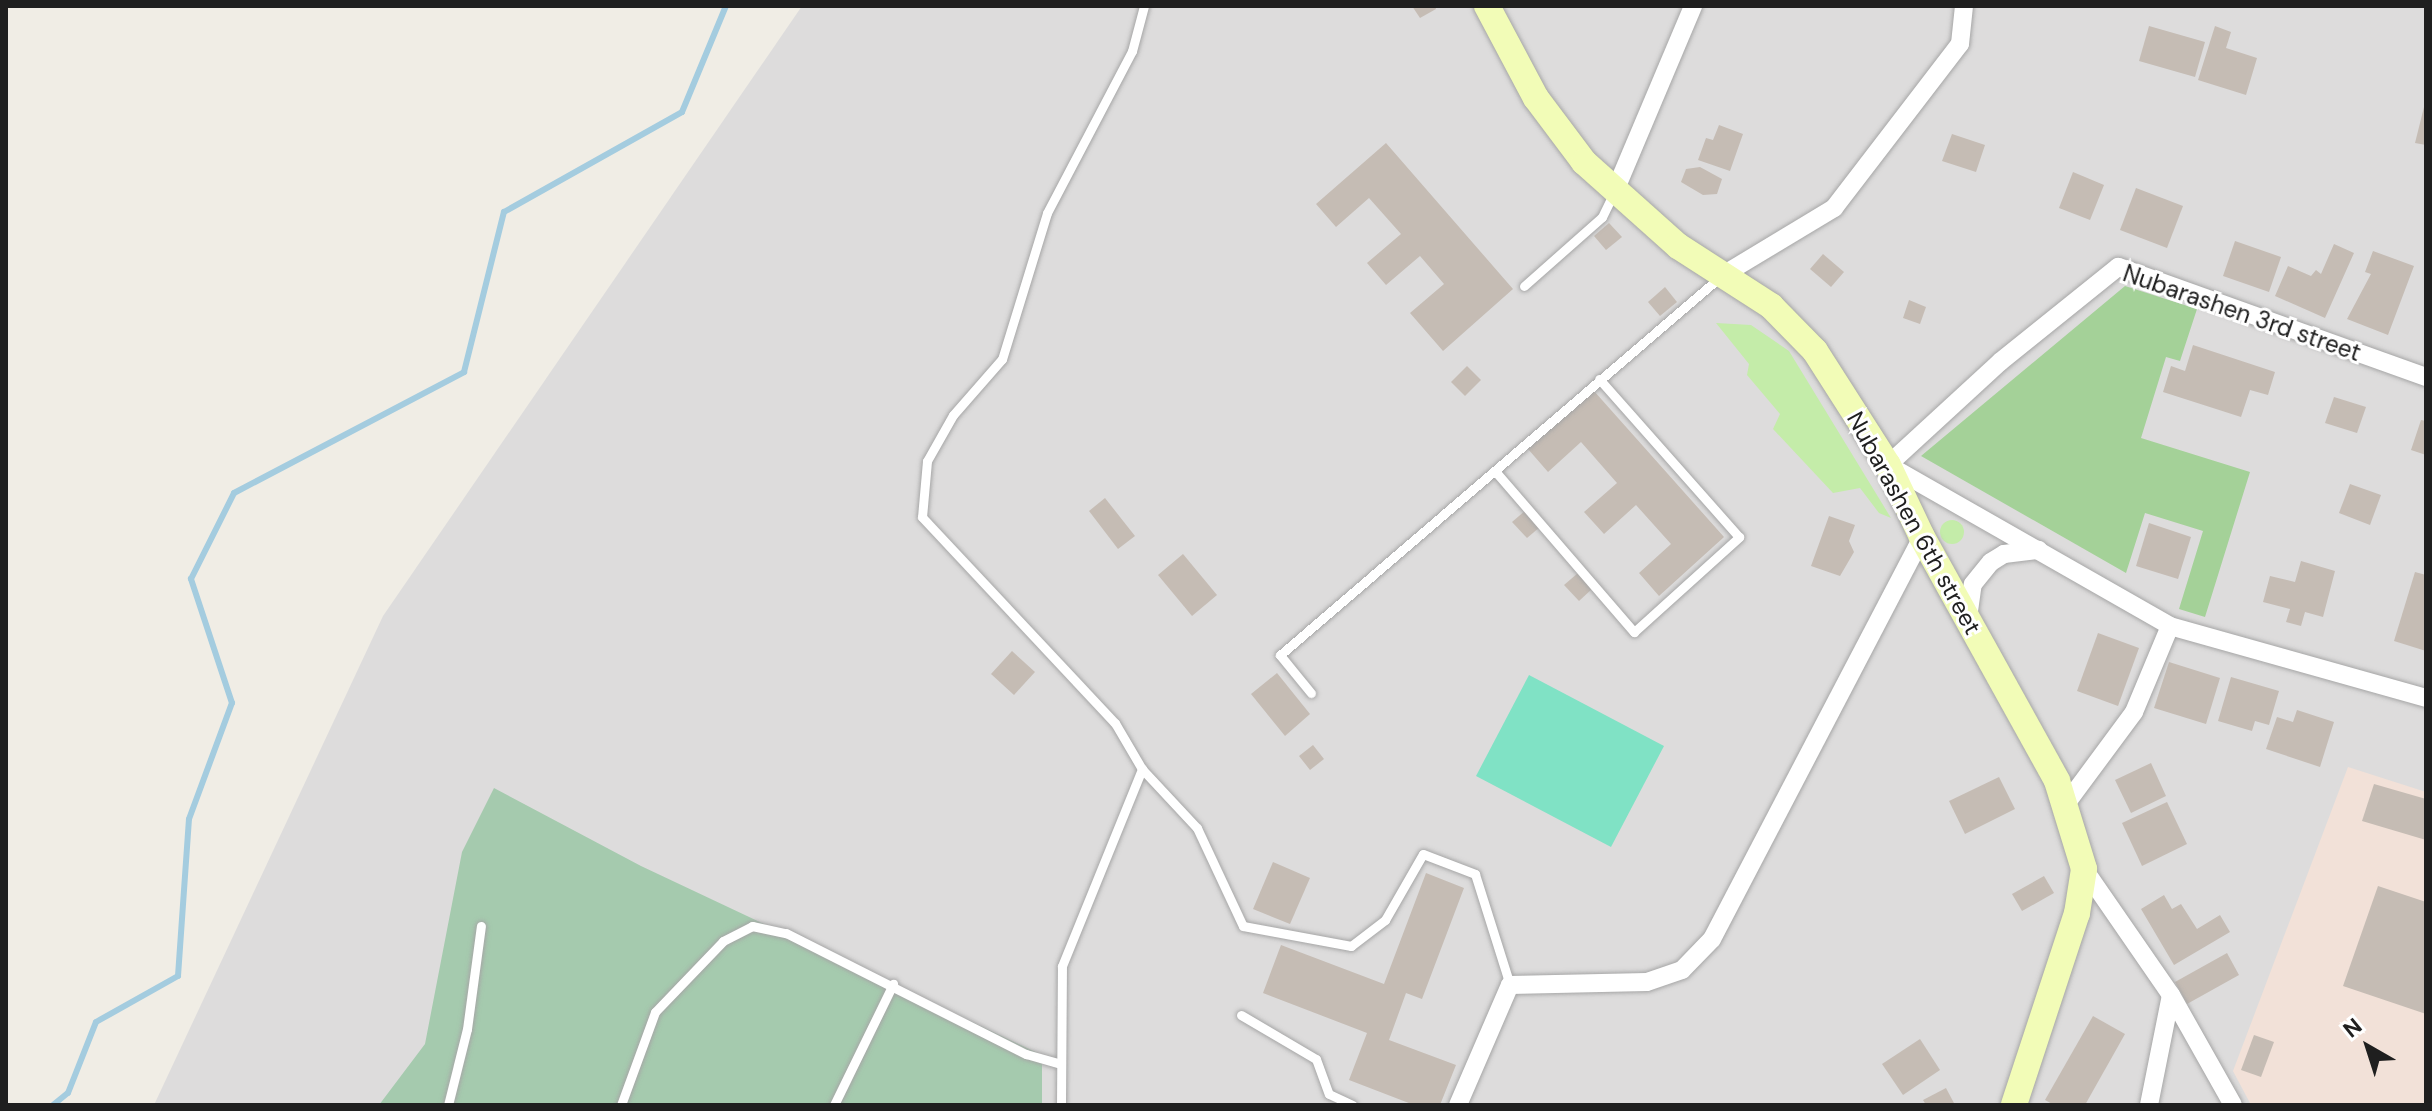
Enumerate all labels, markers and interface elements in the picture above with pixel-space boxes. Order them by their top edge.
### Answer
street label: Nubarashen 3rd street [2119,259,2365,367]
street label: Nubarashen 6th street [1841,407,1987,639]
north arrow [2328,1007,2408,1087]
text: N [2337,1012,2368,1044]

